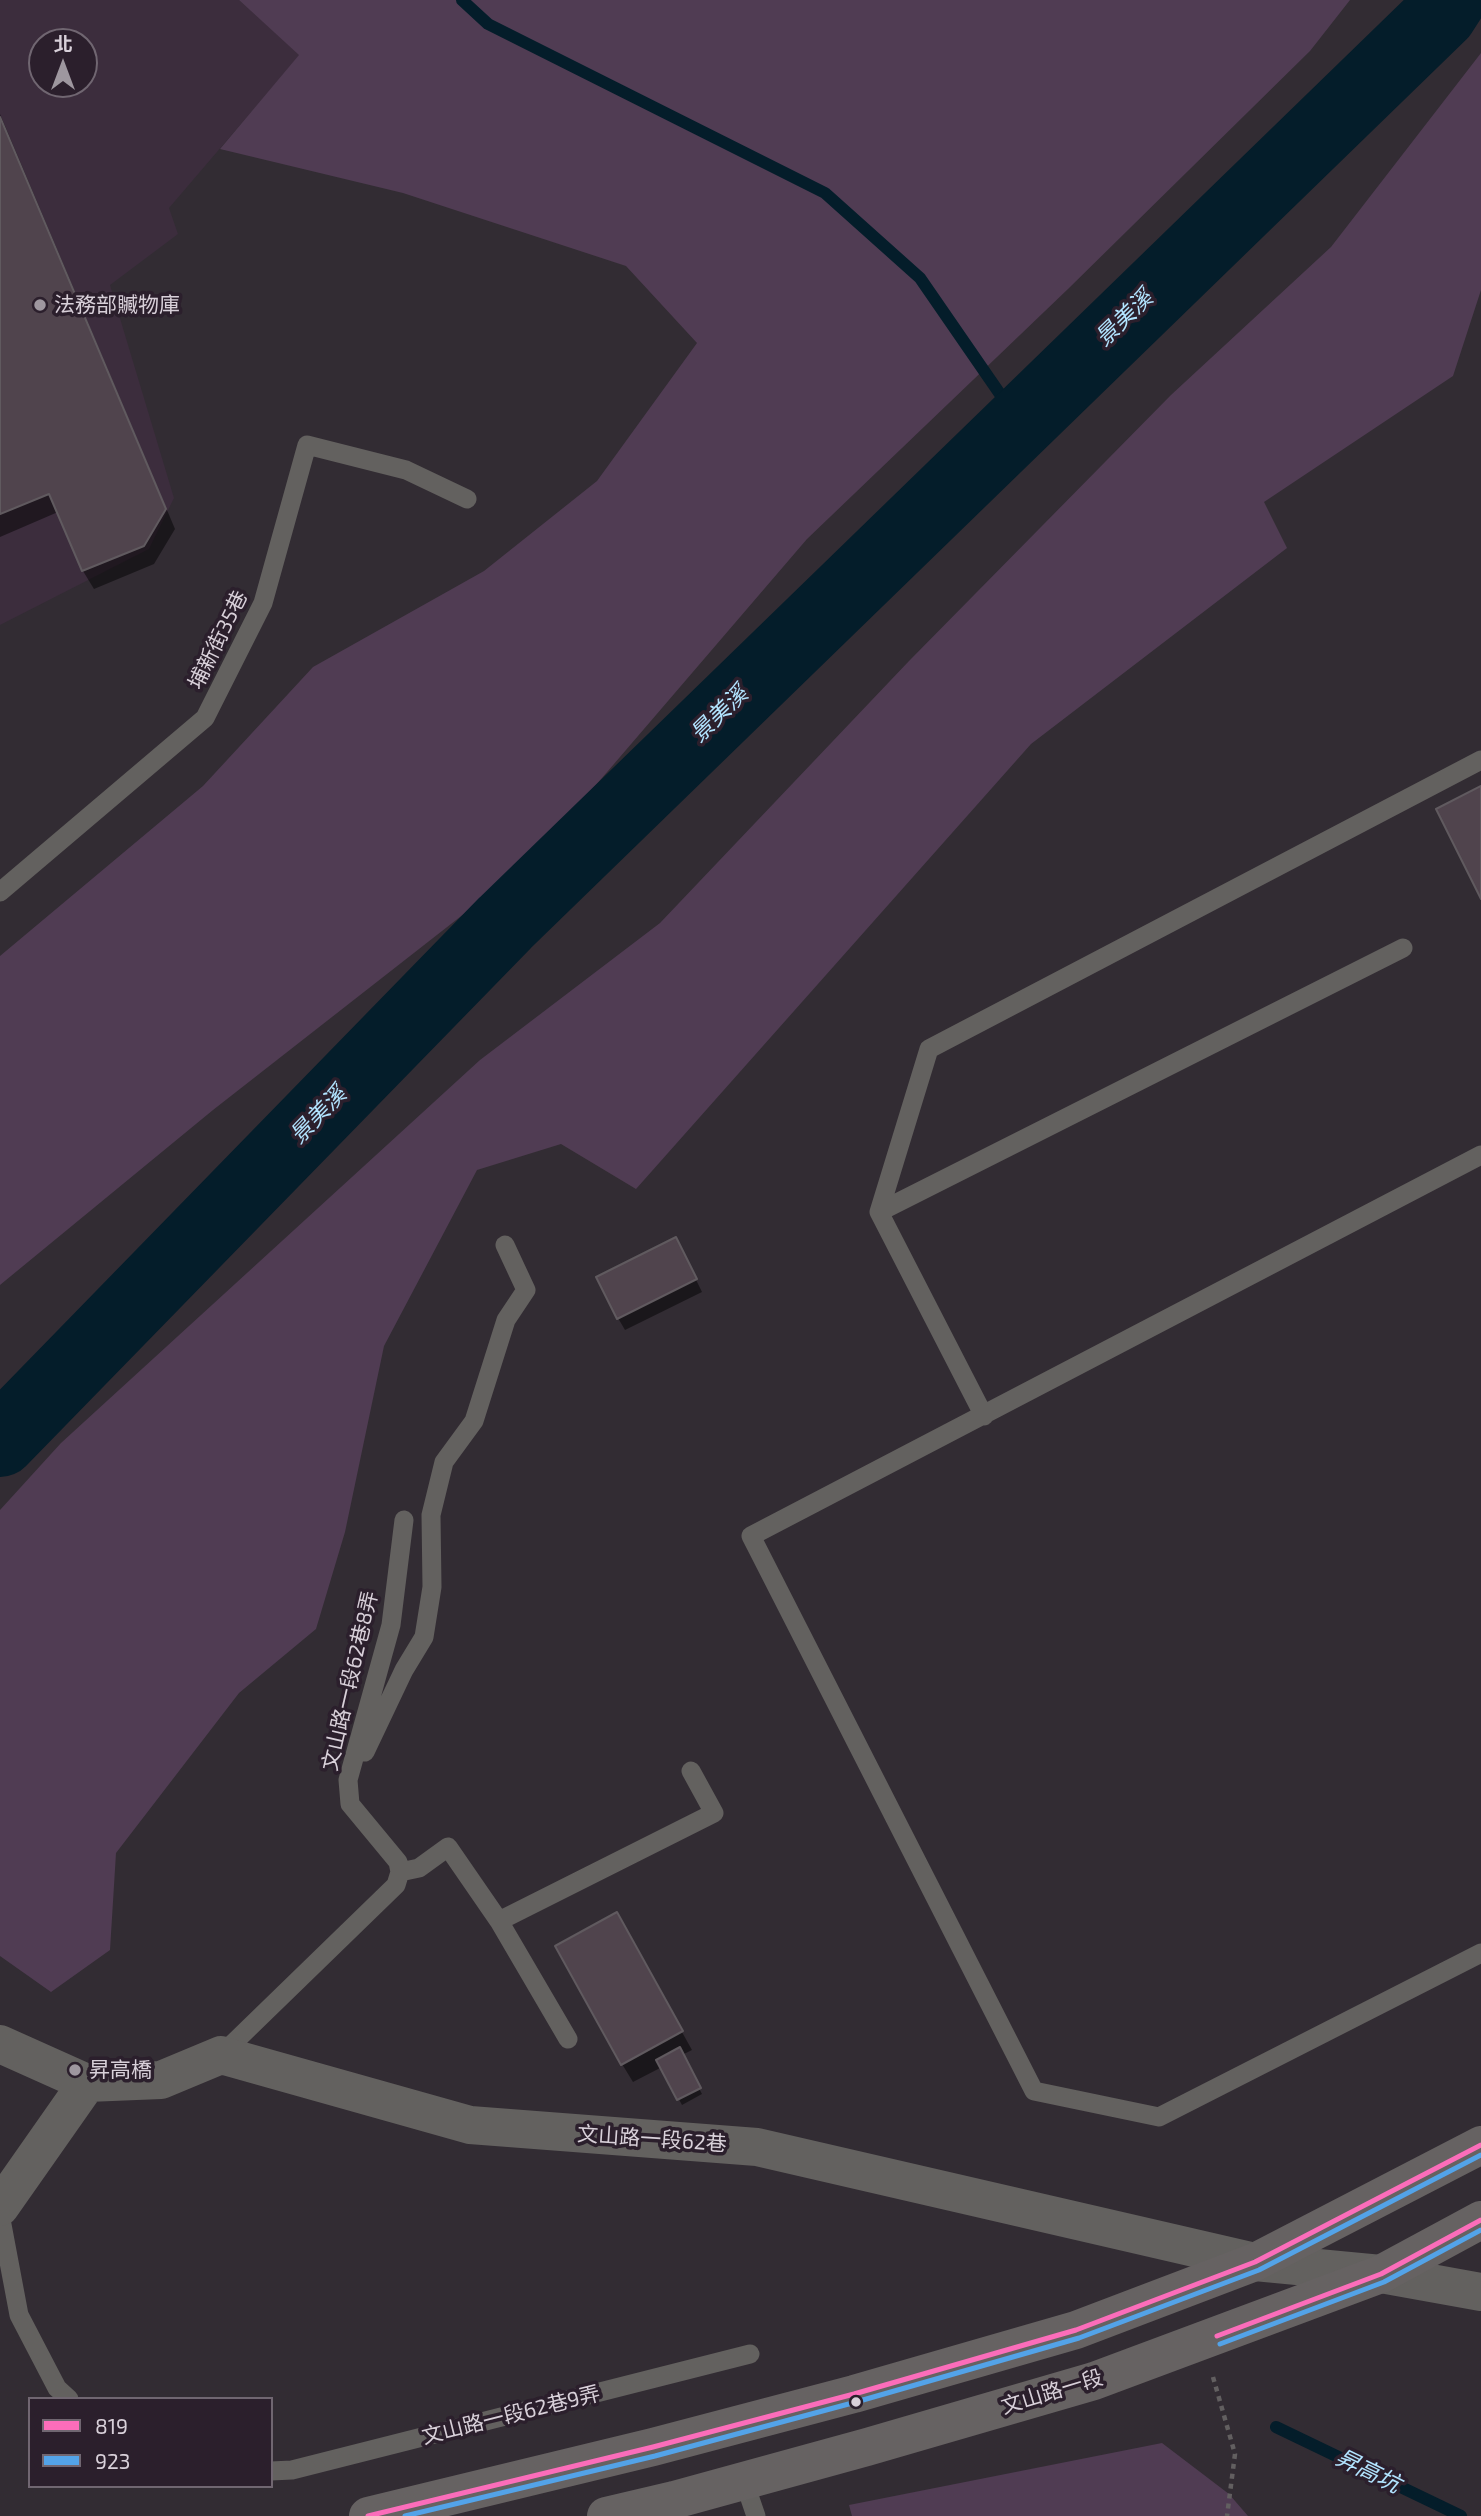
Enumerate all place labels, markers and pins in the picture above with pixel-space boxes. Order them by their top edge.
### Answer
place label: 法務部贓物庫 [54,292,180,318]
marker: 法務部贓物庫 [32,297,48,313]
place label: 昇高橋 [89,2057,152,2083]
marker: 昇高橋 [67,2062,83,2078]
unlabelled marker [849,2395,863,2409]

